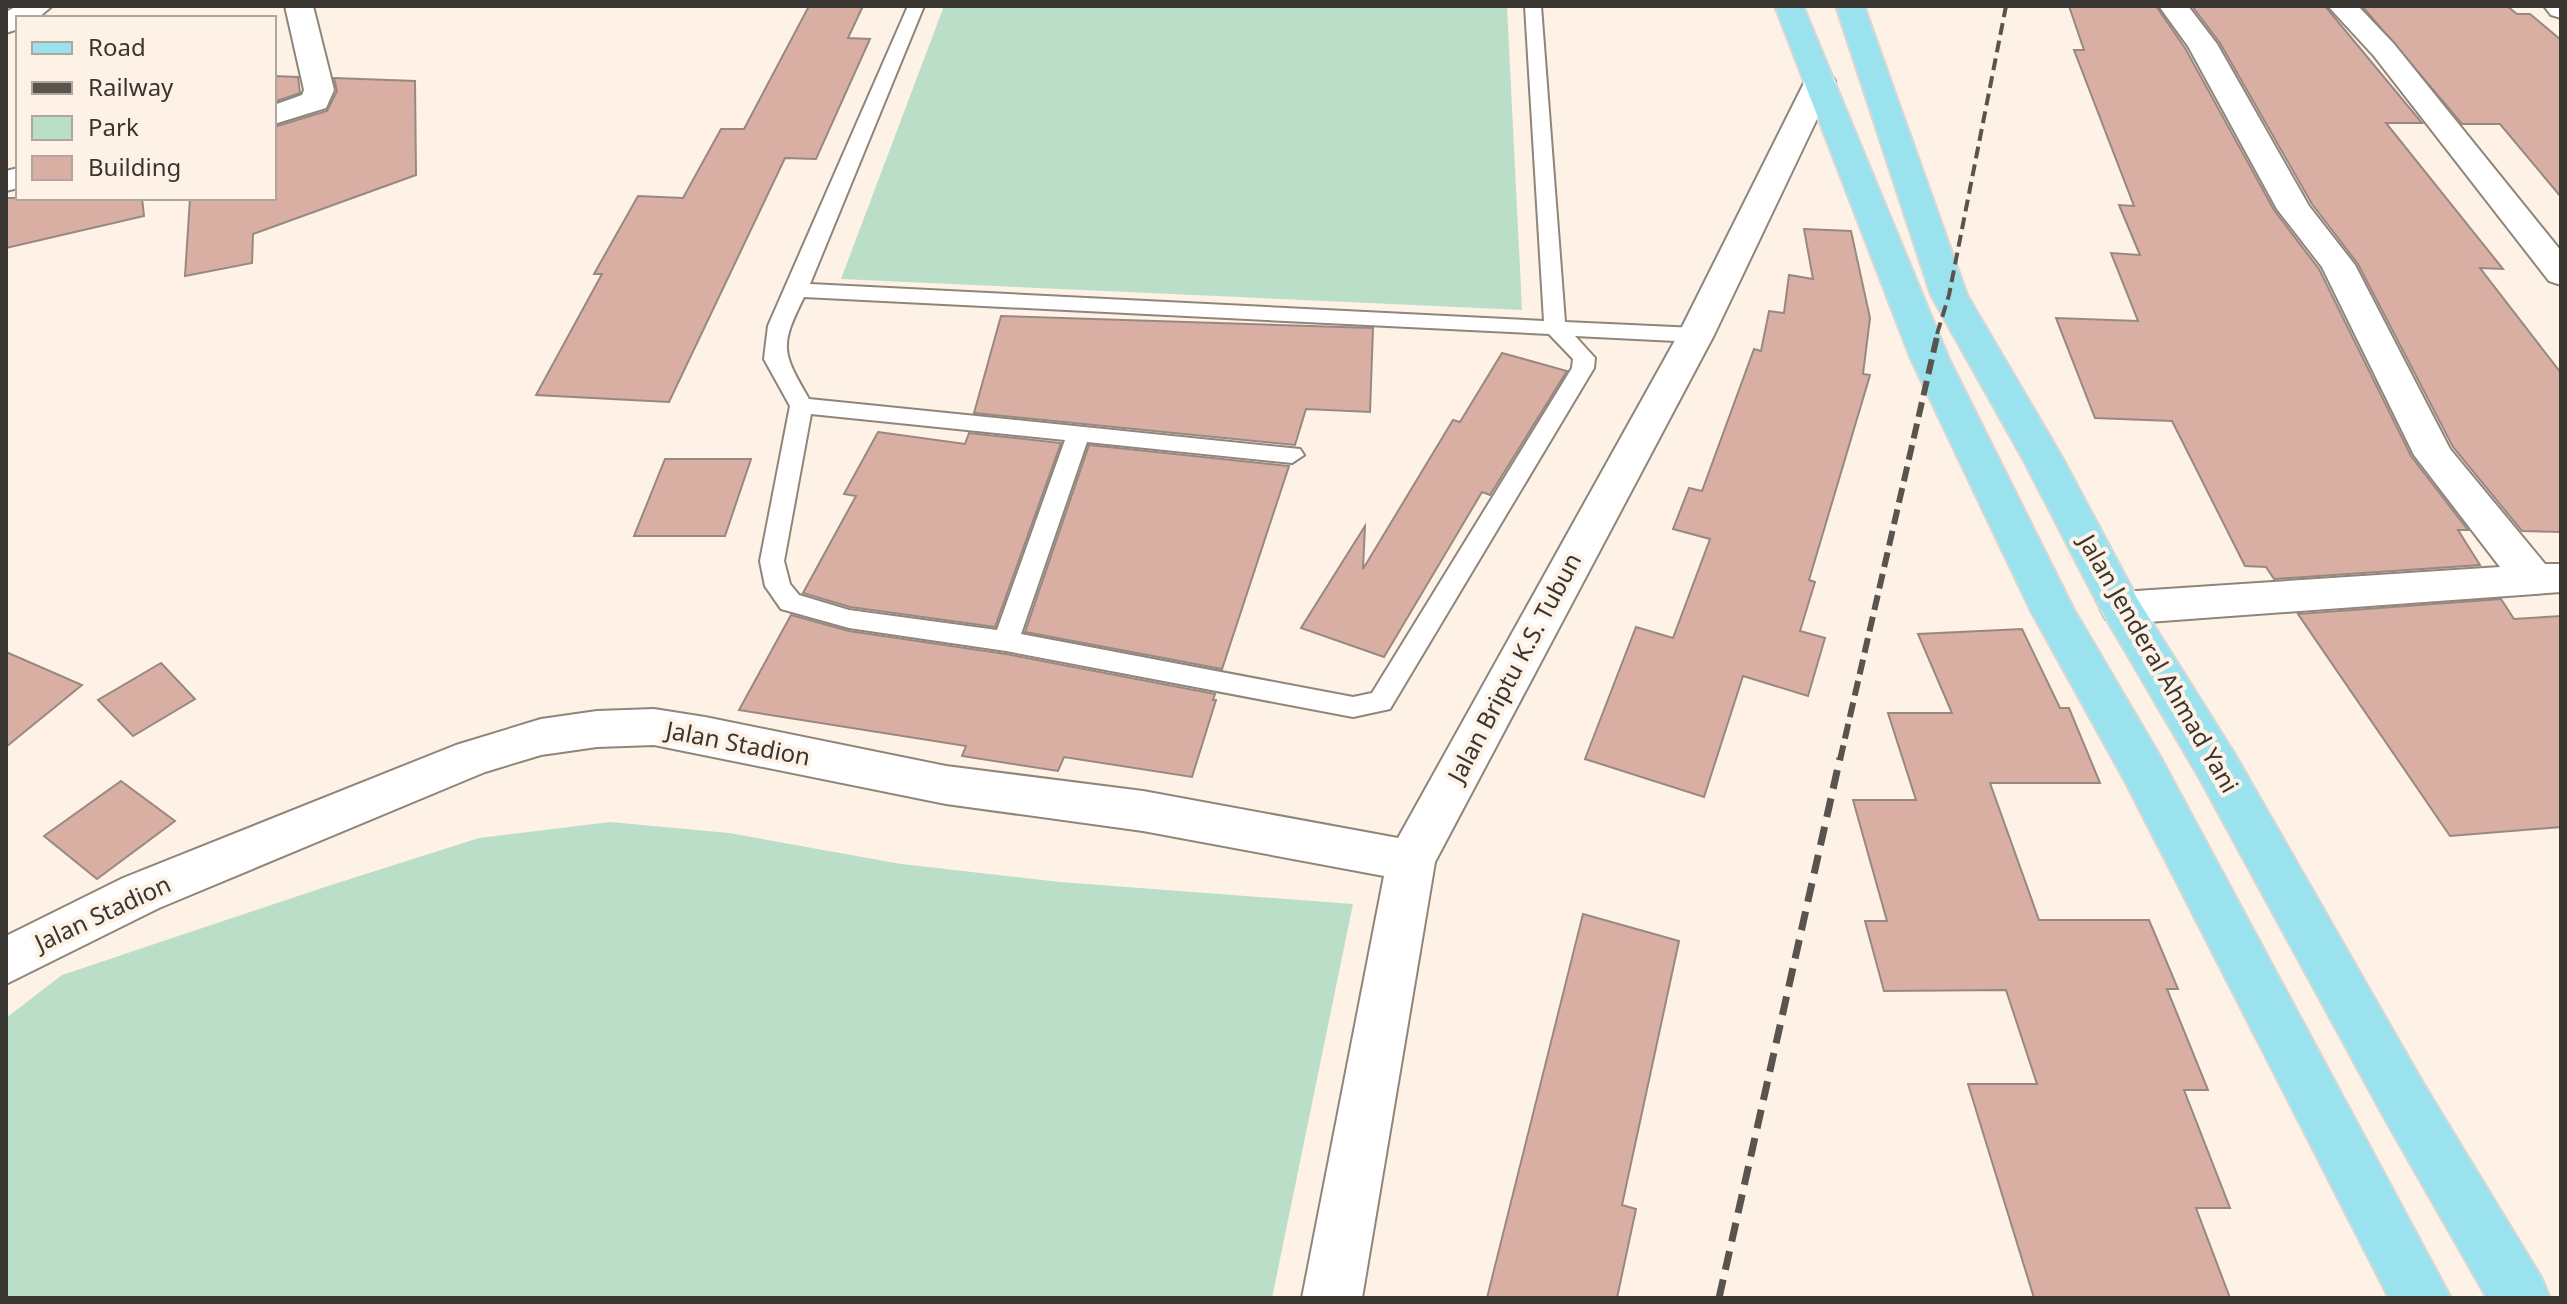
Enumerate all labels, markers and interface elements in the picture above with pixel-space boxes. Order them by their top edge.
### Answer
legend [16,16,276,200]
text: Road [88,30,146,63]
text: Railway [88,70,174,103]
text: Park [88,110,139,143]
text: Building [88,150,181,183]
street label: Jalan Jenderal Ahmad Yani [2071,526,2247,798]
street label: Jalan Briptu K.S. Tubun [1438,547,1588,790]
street label: Jalan Stadion [661,712,813,773]
street label: Jalan Stadion [27,867,176,959]

